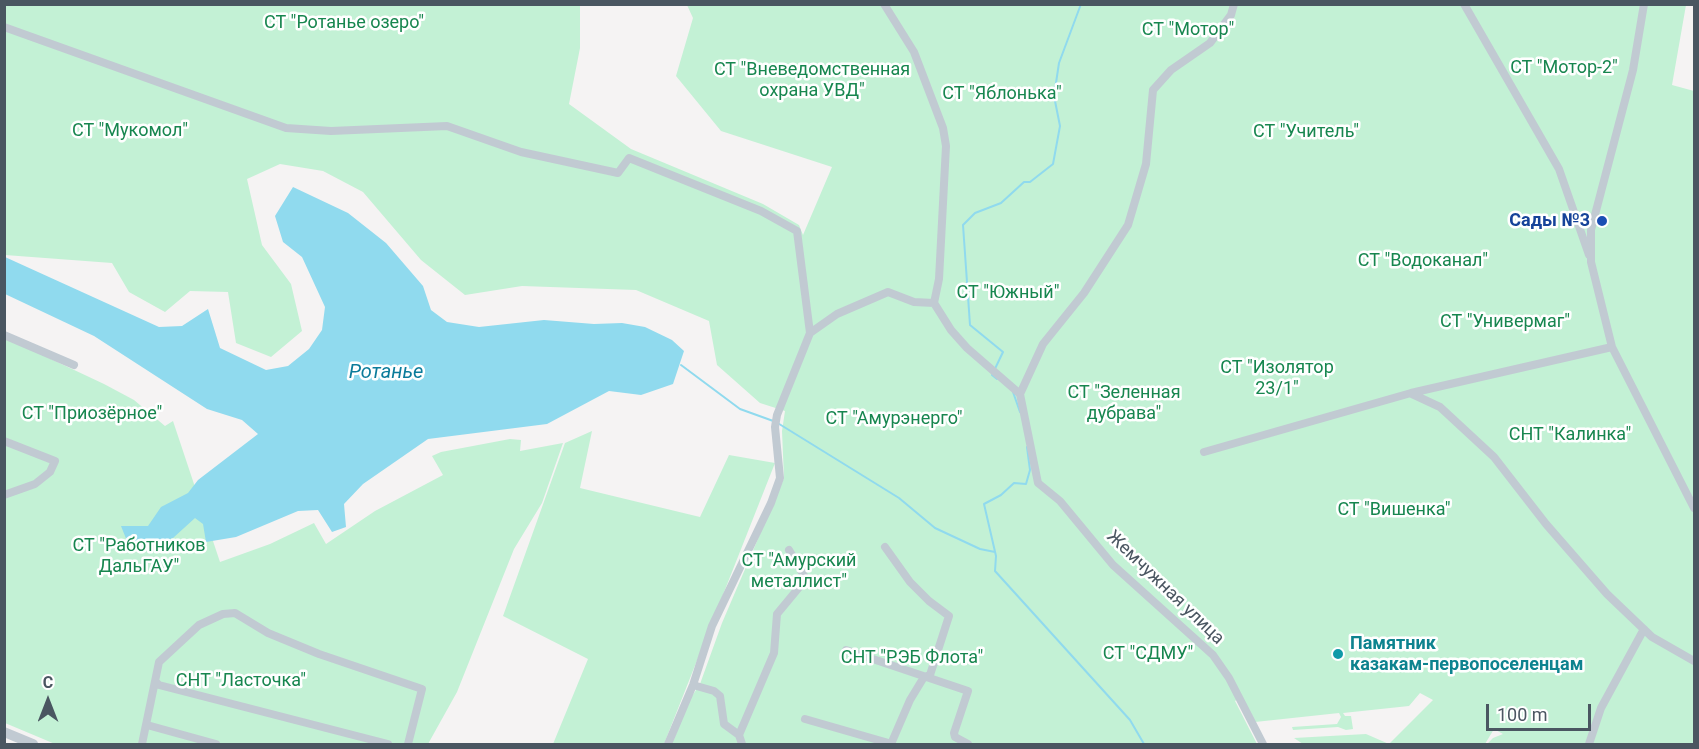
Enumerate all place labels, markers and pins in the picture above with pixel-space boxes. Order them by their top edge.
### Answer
place label: Сады №3 [1509,210,1590,232]
marker: Сады №3 [1595,214,1609,228]
place label: Памятник казакам-первопоселенцам [1350,633,1583,676]
marker: Памятник казакам-первопоселенцам [1331,647,1345,661]

